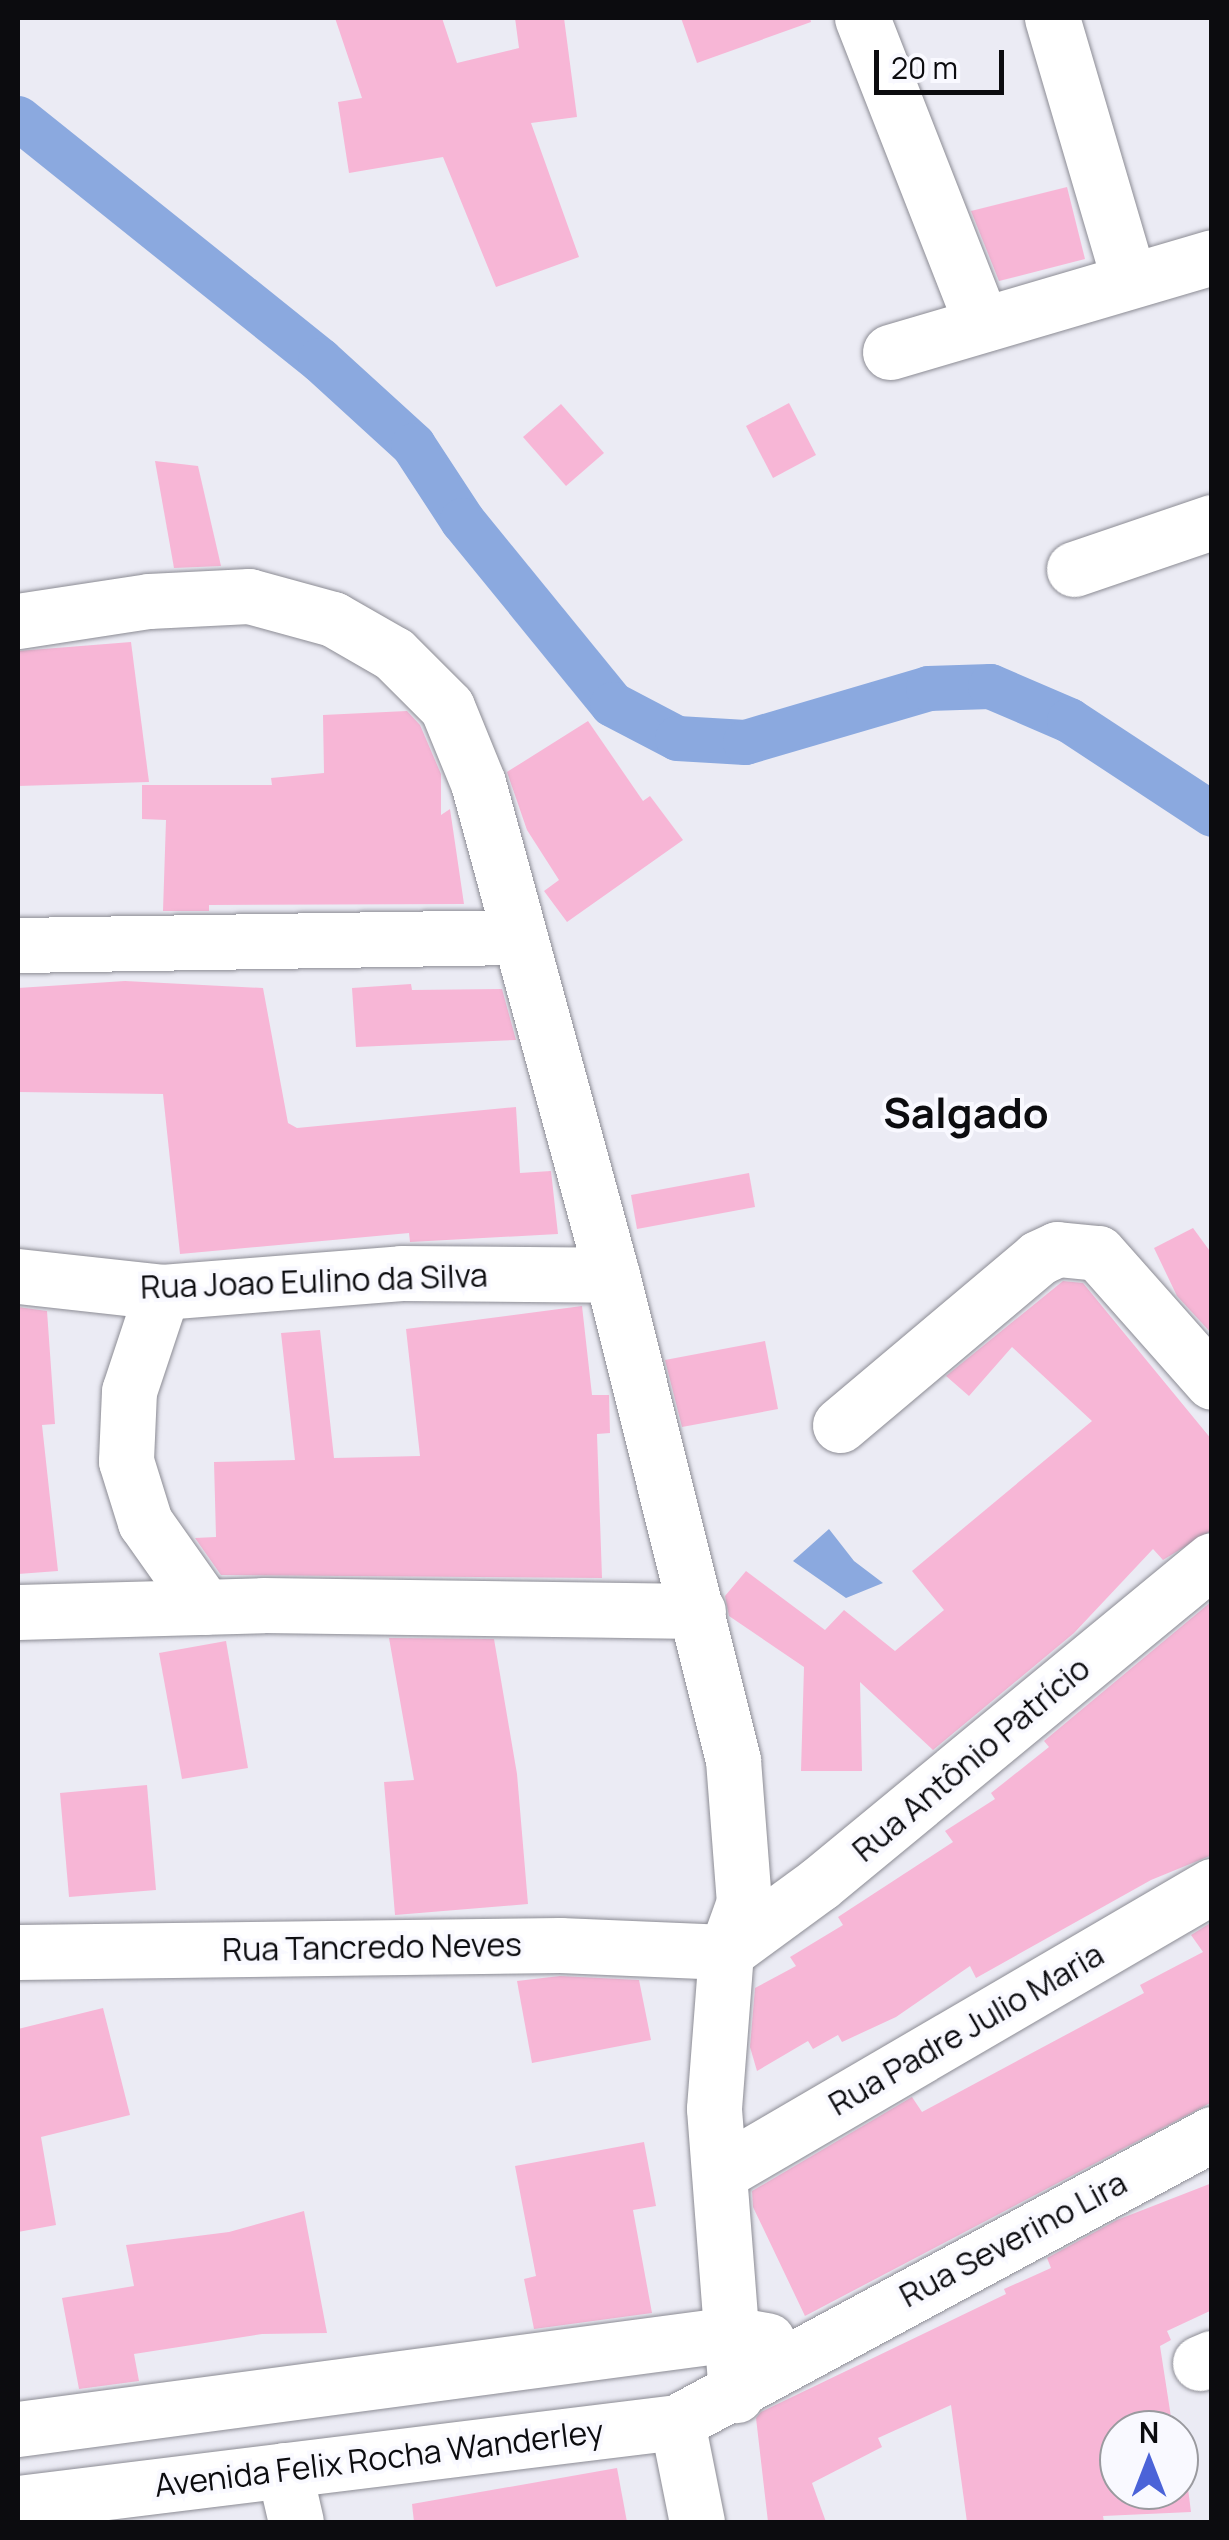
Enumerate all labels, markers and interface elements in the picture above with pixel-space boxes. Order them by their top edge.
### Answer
scale bar [879,30,1009,92]
text: 20 m [891,47,958,88]
district label: Salgado [883,1087,1049,1137]
street label: Rua Joao Eulino da Silva [140,1256,488,1306]
street label: Rua Antônio Patrício [845,1649,1097,1869]
street label: Rua Tancredo Neves [222,1925,522,1969]
street label: Rua Padre Julio Maria [822,1935,1110,2123]
street label: Rua Severino Lira [893,2163,1133,2315]
north arrow [1099,2410,1199,2510]
street label: Avenida Felix Rocha Wanderley [152,2411,606,2505]
text: N [1139,2413,1159,2451]

